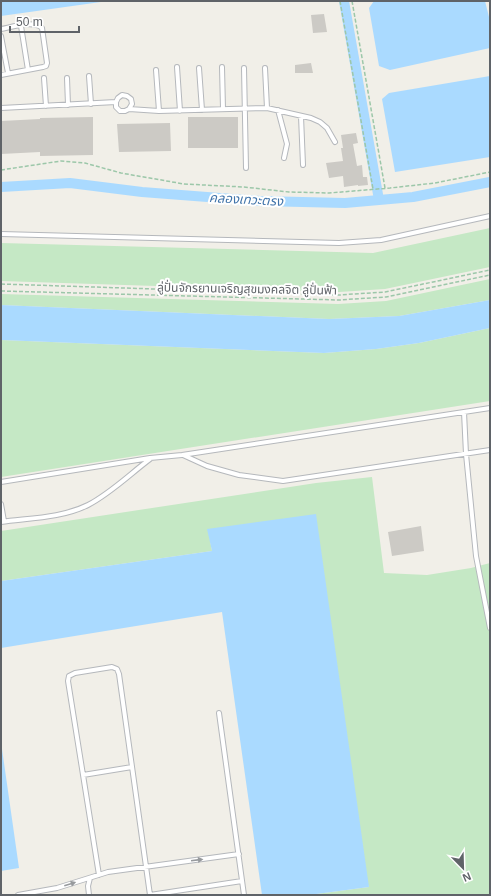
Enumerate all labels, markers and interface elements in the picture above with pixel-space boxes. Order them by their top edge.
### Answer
scale bar [10,8,79,34]
text: 50 m [16,15,43,29]
water label: คลองเทวะตรง [209,190,284,209]
street label: ลู่ปั่นจักรยานเจริญสุขมงคลจิต ลู่ปั่นฟ้า [157,279,337,298]
north arrow [443,848,483,888]
one-way arrow [191,857,203,863]
text: N [461,870,473,884]
one-way arrow [64,881,76,887]

